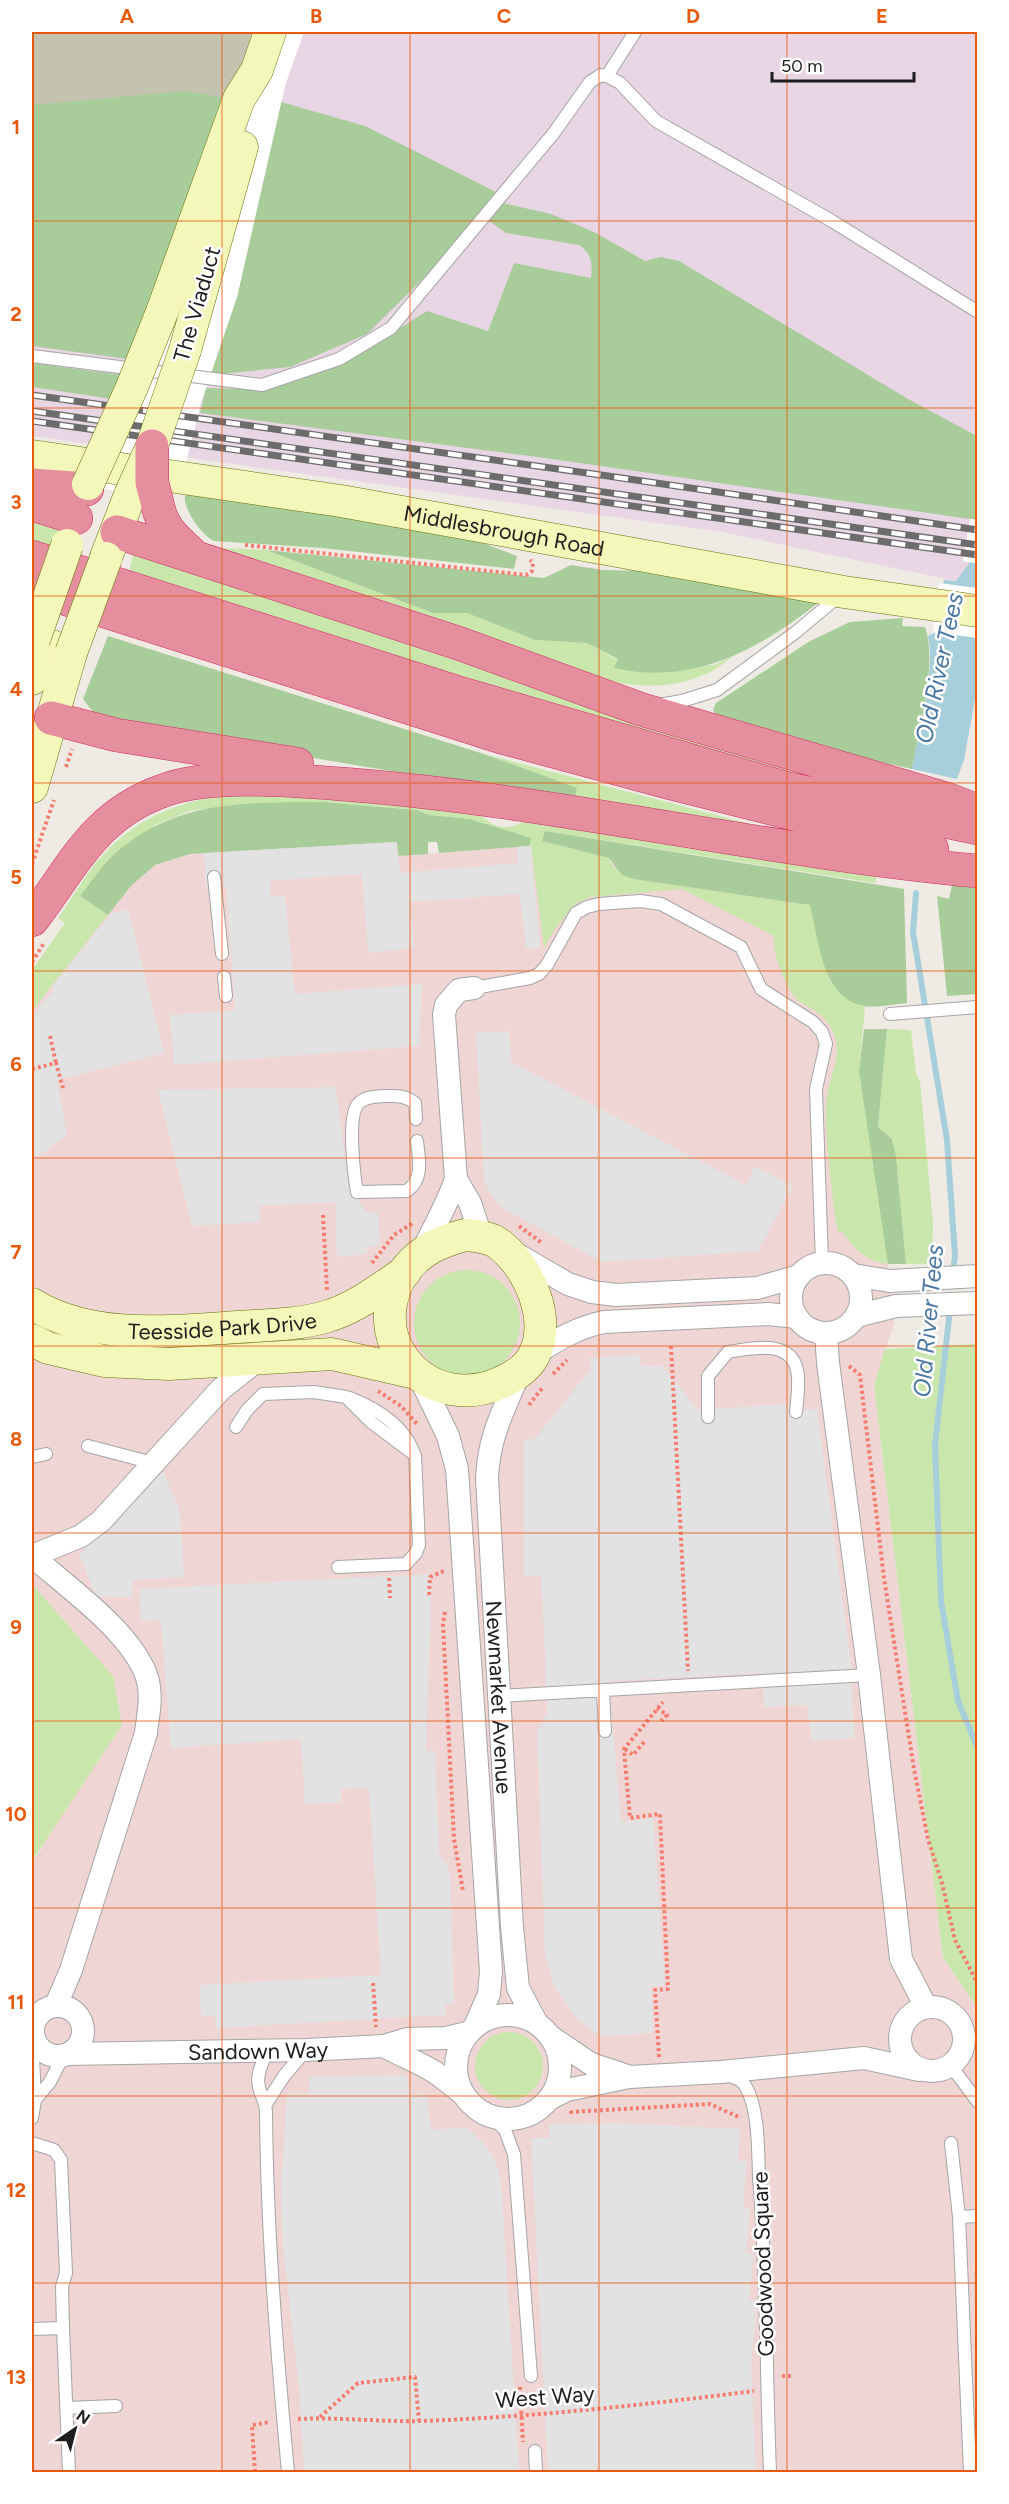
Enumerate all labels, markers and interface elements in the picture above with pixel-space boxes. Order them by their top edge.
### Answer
text: A [120,4,135,28]
text: B [310,4,322,28]
text: C [497,4,511,28]
text: D [686,4,700,28]
text: E [876,4,888,28]
scale bar [772,45,914,83]
text: 50 m [781,55,823,77]
text: 1 [12,115,20,139]
street label: The Viaduct [168,243,226,365]
text: 2 [10,302,22,326]
text: 3 [10,490,22,514]
street label: Middlesbrough Road [402,499,607,562]
water label: Old River Tees [909,590,969,746]
text: 4 [10,677,23,701]
text: 5 [10,865,22,889]
text: 6 [10,1052,22,1076]
text: 7 [10,1240,22,1264]
water label: Old River Tees [907,1243,949,1399]
street label: Teesside Park Drive [127,1306,319,1345]
text: 8 [10,1427,22,1451]
street label: Newmarket Avenue [480,1600,518,1795]
text: 9 [10,1615,22,1639]
text: 10 [5,1802,27,1826]
text: 11 [8,1990,24,2014]
street label: Sandown Way [188,2035,329,2065]
street label: Goodwood Square [746,2171,780,2357]
text: 12 [6,2178,26,2202]
text: 13 [6,2365,26,2389]
street label: West Way [495,2380,596,2414]
north arrow [45,2399,105,2459]
text: N [73,2406,94,2428]

